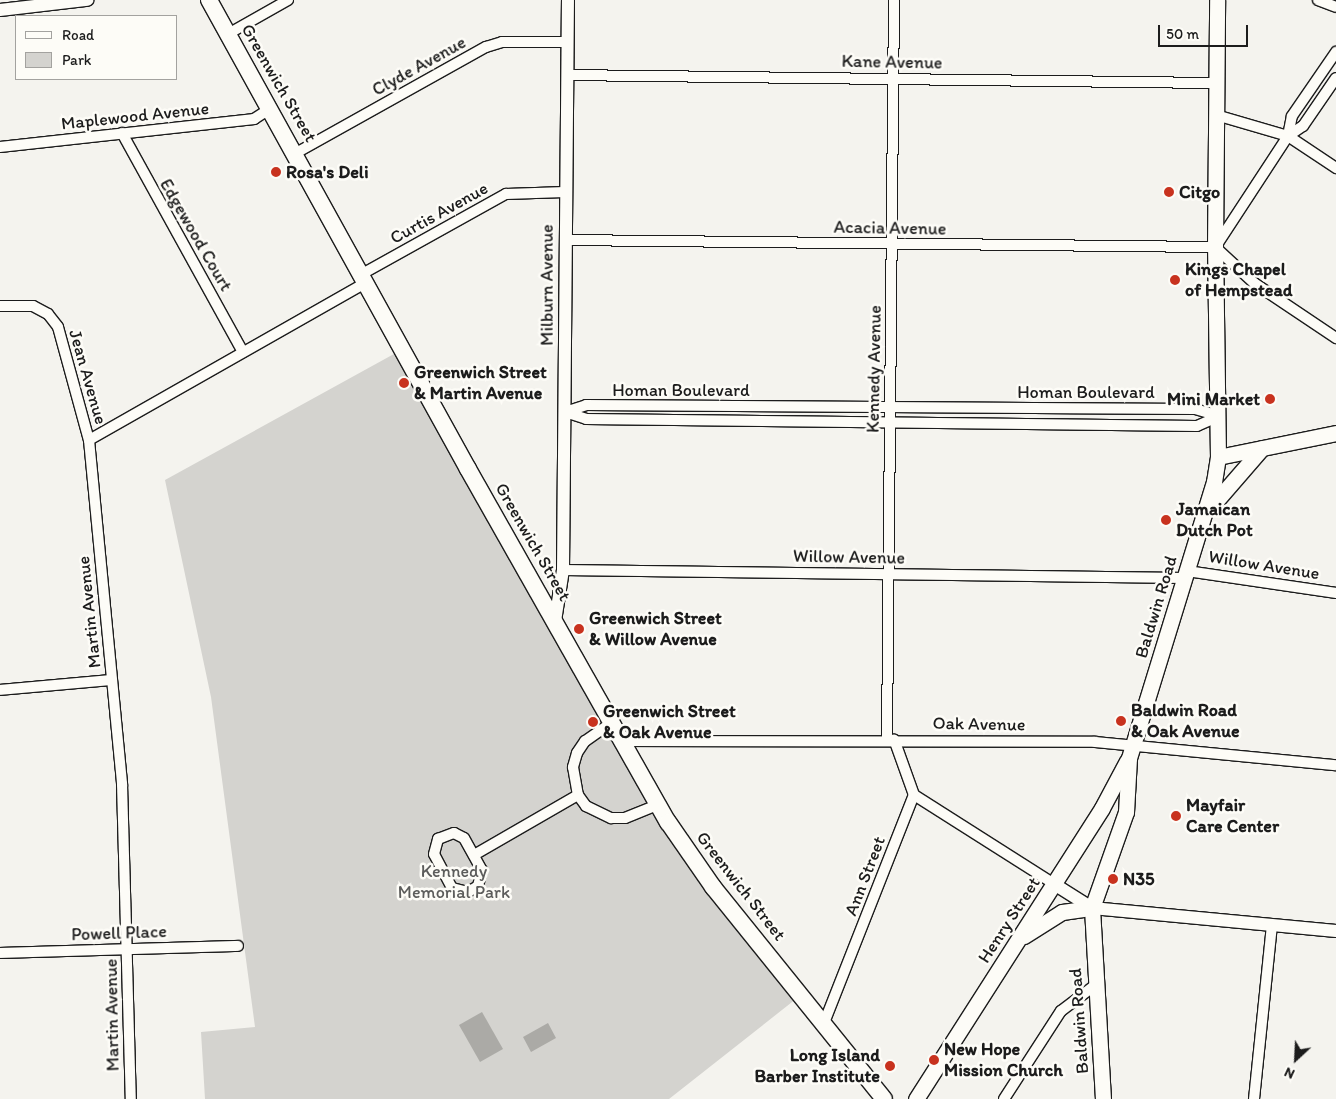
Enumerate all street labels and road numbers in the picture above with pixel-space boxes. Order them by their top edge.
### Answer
street label: Greenwich Street [237,20,321,146]
street label: Clyde Avenue [368,31,470,101]
street label: Kane Avenue [842,50,942,74]
street label: Maplewood Avenue [60,98,210,134]
street label: Edgewood Court [155,175,237,295]
street label: Curtis Avenue [386,177,492,249]
street label: Acacia Avenue [834,216,946,240]
street label: Milburn Avenue [536,225,558,345]
street label: Kennedy Avenue [862,305,886,433]
street label: Jean Avenue [64,328,112,426]
street label: Homan Boulevard [612,379,750,401]
street label: Homan Boulevard [1017,381,1155,403]
street label: Greenwich Street [491,479,575,605]
street label: Willow Avenue [793,545,905,569]
street label: Willow Avenue [1207,546,1321,584]
street label: Baldwin Road [1130,553,1182,661]
street label: Martin Avenue [72,555,106,669]
street label: Oak Avenue [933,712,1025,736]
street label: Greenwich Street [692,827,790,945]
street label: Ann Street [840,833,890,919]
street label: Henry Street [973,873,1045,967]
street label: Powell Place [71,921,167,945]
street label: Martin Avenue [100,959,124,1071]
street label: Baldwin Road [1065,968,1093,1074]

